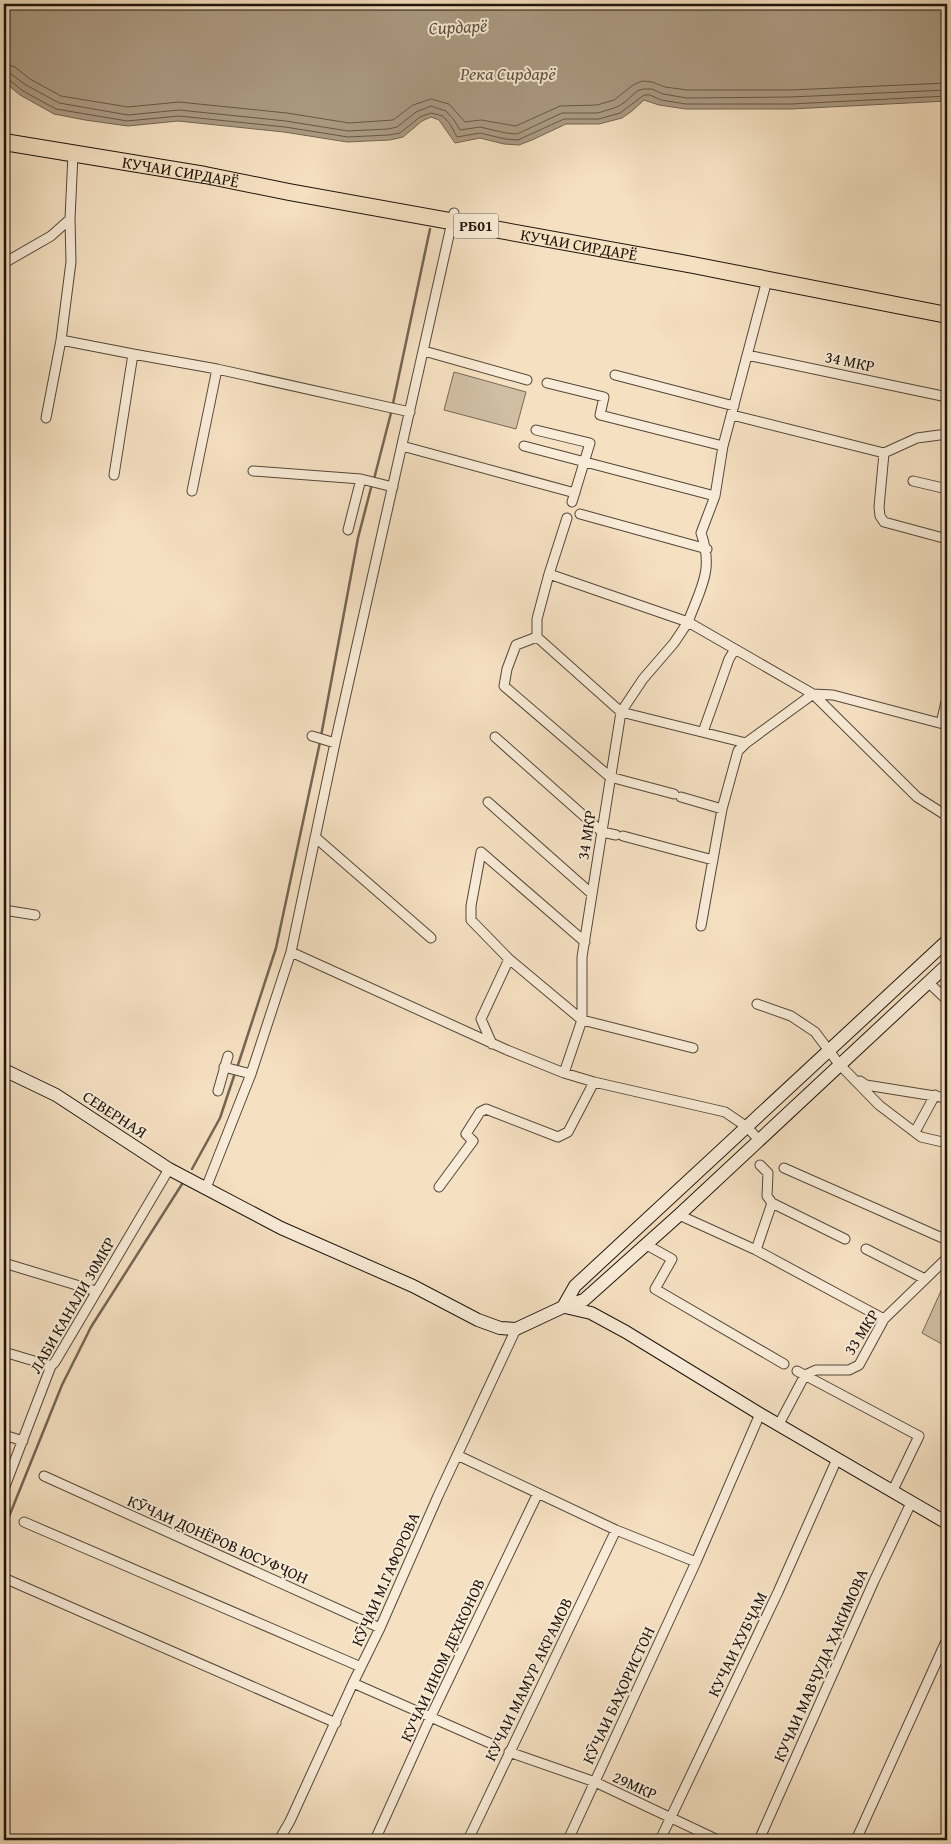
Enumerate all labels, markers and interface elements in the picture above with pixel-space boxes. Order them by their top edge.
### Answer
water label: Сирдарё [428,11,489,42]
water label: Река Сирдарё [459,60,556,87]
street label: КУЧАИ СИРДАРЁ [120,150,241,194]
road number: РБ01 [454,214,498,238]
street label: КУЧАИ СИРДАРЁ [519,222,639,267]
street label: 34 МКР [823,344,877,378]
street label: 34 МКР [570,808,602,862]
street label: СЕВЕРНАЯ [78,1084,152,1144]
street label: ЛАБИ КАНАЛИ 30МКР [23,1232,121,1378]
street label: 33 МКР [837,1305,885,1359]
street label: КӮЧАИ ДОНЁРОВ ЮСУФҶОН [124,1488,313,1590]
street label: КӮЧАИ М.ГАФОРОВА [345,1508,425,1650]
street label: КУЧАИ МАВҶУДА ҲАКИМОВА [767,1564,874,1765]
street label: КУЧАИ ИНОМ ДЕХКОНОВ [394,1574,490,1746]
street label: КУЧАИ ХУБҶАМ [701,1587,773,1701]
street label: КУЧАИ МАМУР АКРАМОВ [478,1593,578,1765]
street label: КӮЧАИ БАҲОРИСТОН [576,1622,661,1768]
street label: 29МКР [609,1764,661,1806]

